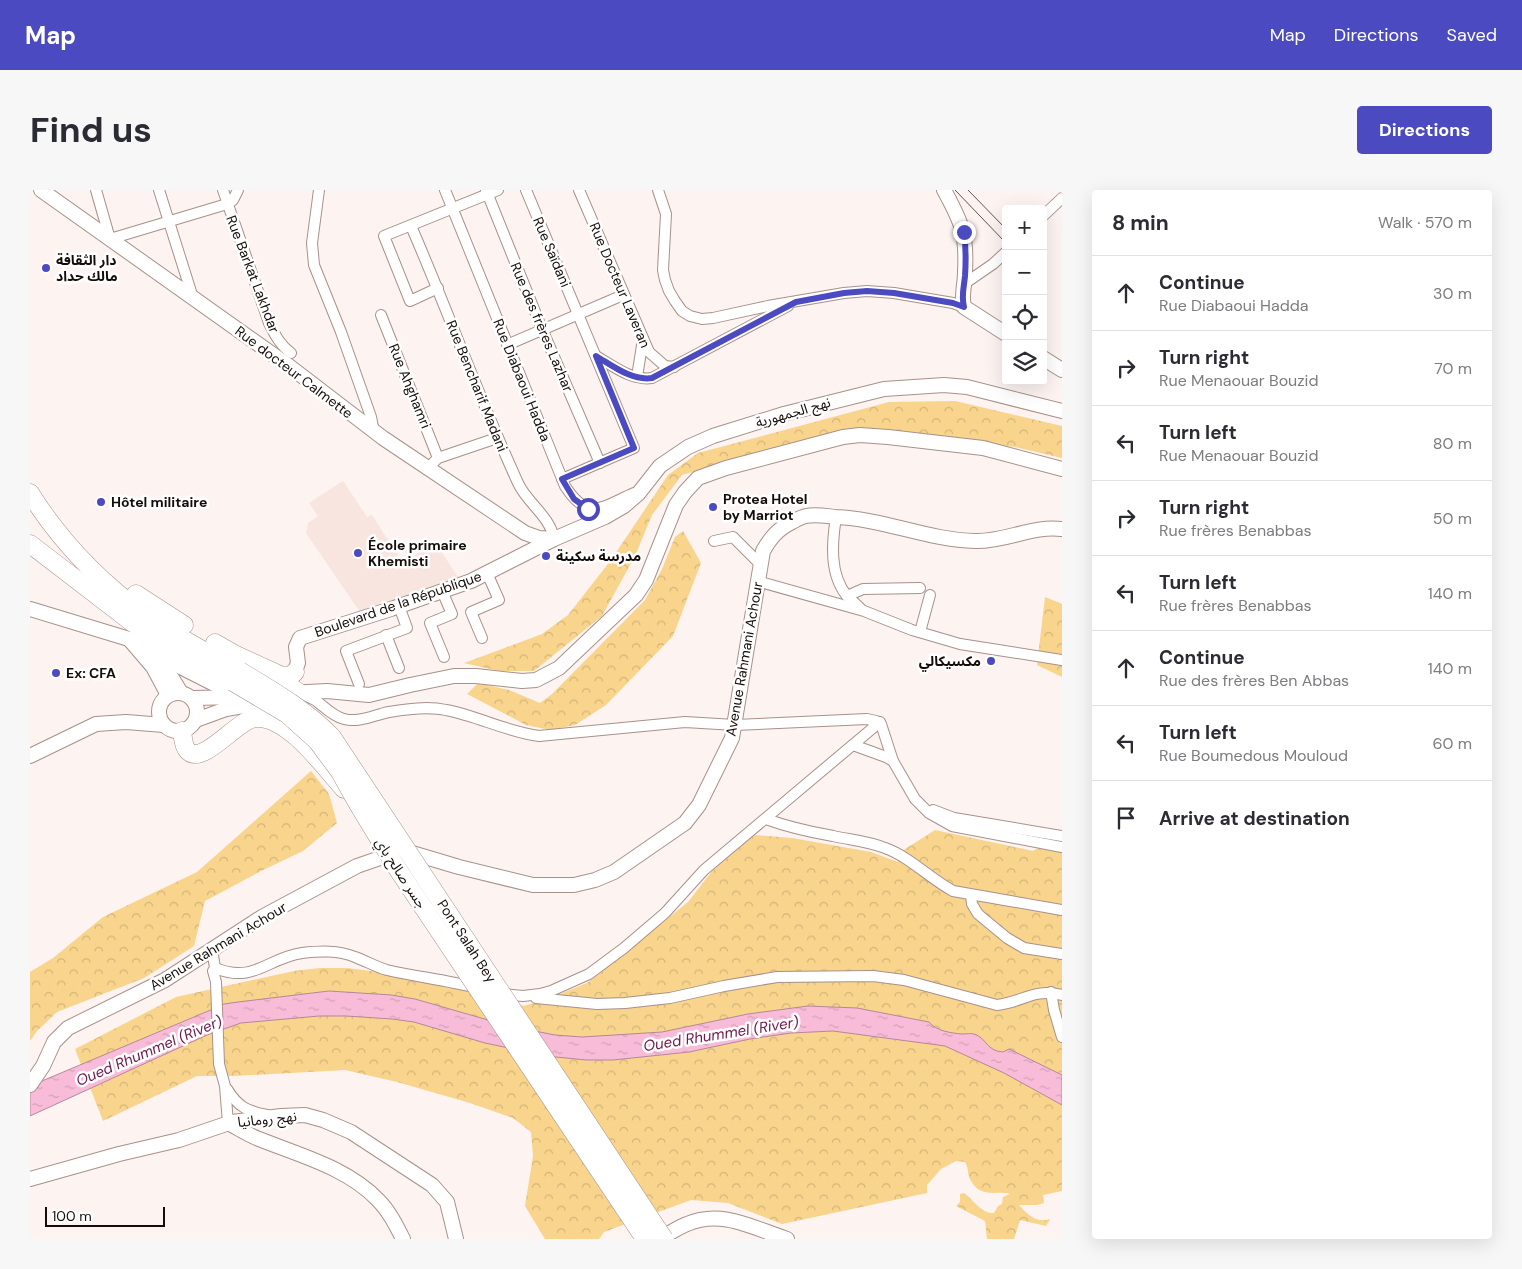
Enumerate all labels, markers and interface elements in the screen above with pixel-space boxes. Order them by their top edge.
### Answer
text: Map [25,20,76,51]
text: Map [1270,23,1306,47]
text: Directions [1334,23,1419,47]
text: Saved [1447,23,1497,47]
button: Directions [1357,106,1492,154]
text: Find us [30,107,152,153]
map controls [1002,205,1047,385]
button: + [1002,205,1047,250]
text: 8 min [1112,209,1169,237]
text: Walk · 570 m [1378,212,1472,233]
street label: Rue Barkat Lakhdar [222,213,284,335]
street label: Rue Saïdani [529,214,575,290]
street label: Rue Docteur Laveran [585,220,655,350]
route end [953,221,976,244]
button: − [1002,250,1047,295]
place label: دار الثقافة مالك حداد [56,251,118,285]
street label: Rue des frères Lazhar [507,260,577,394]
marker: دار الثقافة مالك حداد [40,262,52,274]
text: Continue [1159,270,1245,295]
icon: ahead [1112,279,1140,307]
text: 30 m [1433,283,1472,304]
button: locate [1002,295,1047,340]
text: Rue Diabaoui Hadda [1159,295,1308,316]
street label: Rue Diabaoui Hadda [489,316,555,444]
street label: Rue Bencharif Madani [442,318,512,454]
street label: Rue docteur Calmette [232,322,356,422]
button: layers [1002,340,1047,385]
street label: Rue Ahghamri [385,341,435,431]
text: Turn right [1159,345,1249,370]
icon: right [1112,354,1140,382]
text: 70 m [1434,358,1472,379]
text: Rue Menaouar Bouzid [1159,370,1319,391]
street label: نهج الجمهورية [753,393,833,433]
text: Turn left [1159,420,1237,445]
icon: left [1112,429,1140,457]
text: 80 m [1433,433,1472,454]
text: Rue Menaouar Bouzid [1159,445,1319,466]
place label: Protea Hotel by Marriot [723,490,808,524]
place label: Hôtel militaire [111,493,207,511]
text: Turn right [1159,495,1249,520]
marker: Hôtel militaire [95,496,107,508]
route start [577,498,600,521]
marker: Protea Hotel by Marriot [707,501,719,513]
icon: right [1112,504,1140,532]
text: 50 m [1433,508,1472,529]
text: Rue frères Benabbas [1159,520,1312,541]
place label: École primaire Khemisti [368,536,467,570]
marker: École primaire Khemisti [352,547,364,559]
place label: مدرسة سكينة [556,547,641,565]
marker: مدرسة سكينة [540,550,552,562]
street label: Boulevard de la République [312,567,484,641]
text: Turn left [1159,570,1237,595]
icon: left [1112,579,1140,607]
street label: Avenue Rahmani Achour [722,580,766,738]
text: 140 m [1428,583,1472,604]
text: Rue frères Benabbas [1159,595,1312,616]
text: Continue [1159,645,1245,670]
place label: مكسيكالي [919,652,981,672]
icon: ahead [1112,654,1140,682]
marker: مكسيكالي [985,655,997,667]
text: 140 m [1428,658,1472,679]
place label: Ex: CFA [66,664,116,682]
marker: Ex: CFA [50,667,62,679]
text: Rue des frères Ben Abbas [1159,670,1349,691]
text: Turn left [1159,720,1237,745]
icon: left [1112,729,1140,757]
text: 60 m [1432,733,1472,754]
text: Rue Boumedous Mouloud [1159,745,1348,766]
icon: arrive [1112,804,1140,832]
text: Arrive at destination [1159,806,1350,831]
street label: جسر صالح باي [369,834,431,913]
street label: Pont Salah Bey [433,896,501,986]
street label: Avenue Rahmani Achour [146,898,290,994]
water label: Oued Rhummel (River) [73,1011,226,1091]
water label: Oued Rhummel (River) [642,1012,800,1056]
street label: نهج رومانيا [236,1107,298,1133]
scale bar [45,1204,165,1227]
text: 100 m [52,1207,92,1225]

